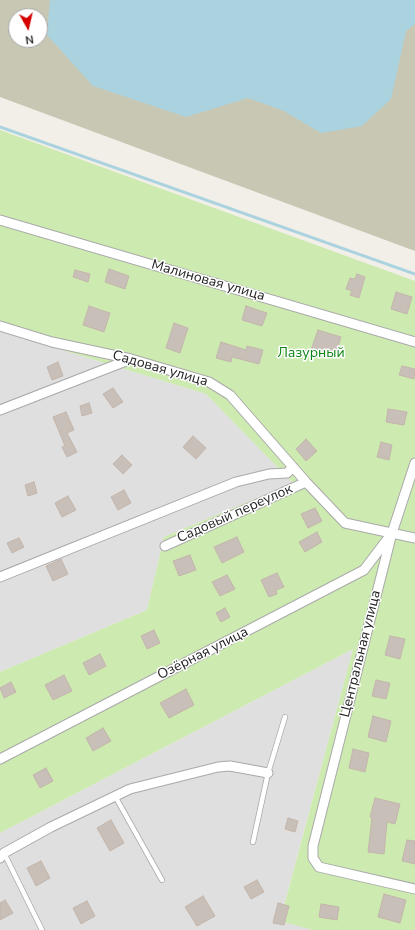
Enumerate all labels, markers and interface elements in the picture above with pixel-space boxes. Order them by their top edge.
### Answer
north arrow [8,8,48,48]
text: N [24,31,35,47]
street label: Малиновая улица [149,257,267,305]
park label: Лазурный [277,346,345,362]
street label: Садовая улица [110,347,210,391]
street label: Садовый переулок [175,481,295,547]
street label: Центральная улица [337,589,385,719]
street label: Озёрная улица [155,624,251,684]

